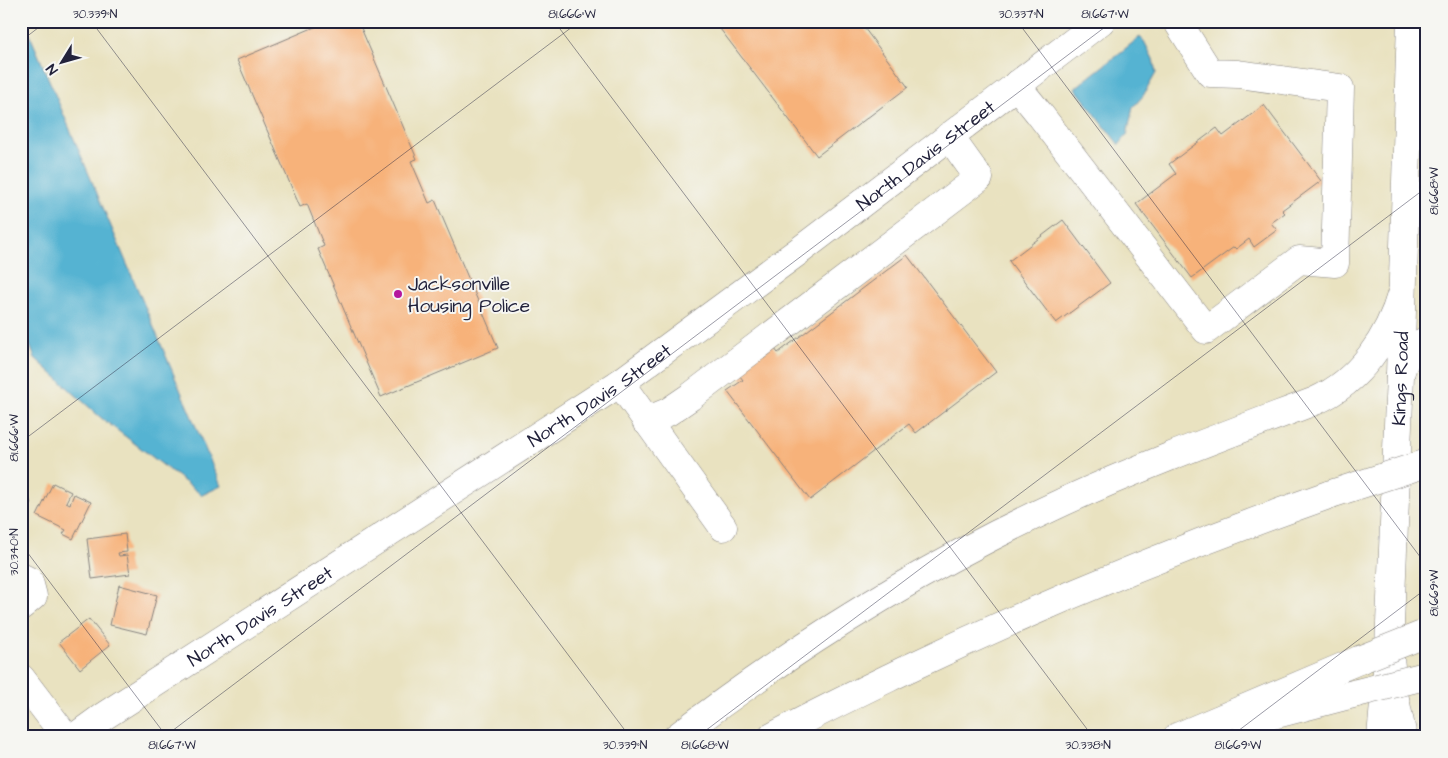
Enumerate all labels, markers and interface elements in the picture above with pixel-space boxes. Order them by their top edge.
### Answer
text: 30.339°N [73,6,118,23]
text: 81.666°W [548,6,596,23]
text: 30.337°N [998,6,1044,23]
text: 81.667°W [1081,6,1129,23]
north arrow [38,38,88,88]
text: N [42,60,63,79]
street label: North Davis Street [851,94,1002,218]
text: 81.668°W [1426,166,1443,215]
place label: Jacksonville Housing Police [408,271,530,321]
marker: Jacksonville Housing Police [392,288,404,300]
street label: Kings Road [1386,331,1416,426]
street label: North Davis Street [523,337,678,454]
text: 81.666°W [6,414,23,462]
text: 30.340°N [6,528,23,576]
street label: North Davis Street [182,560,339,674]
text: 81.669°W [1426,569,1443,616]
text: 81.667°W [148,737,196,754]
text: 30.339°N [603,737,648,754]
text: 81.668°W [681,737,730,754]
text: 30.338°N [1065,737,1111,754]
text: 81.669°W [1215,737,1262,754]

